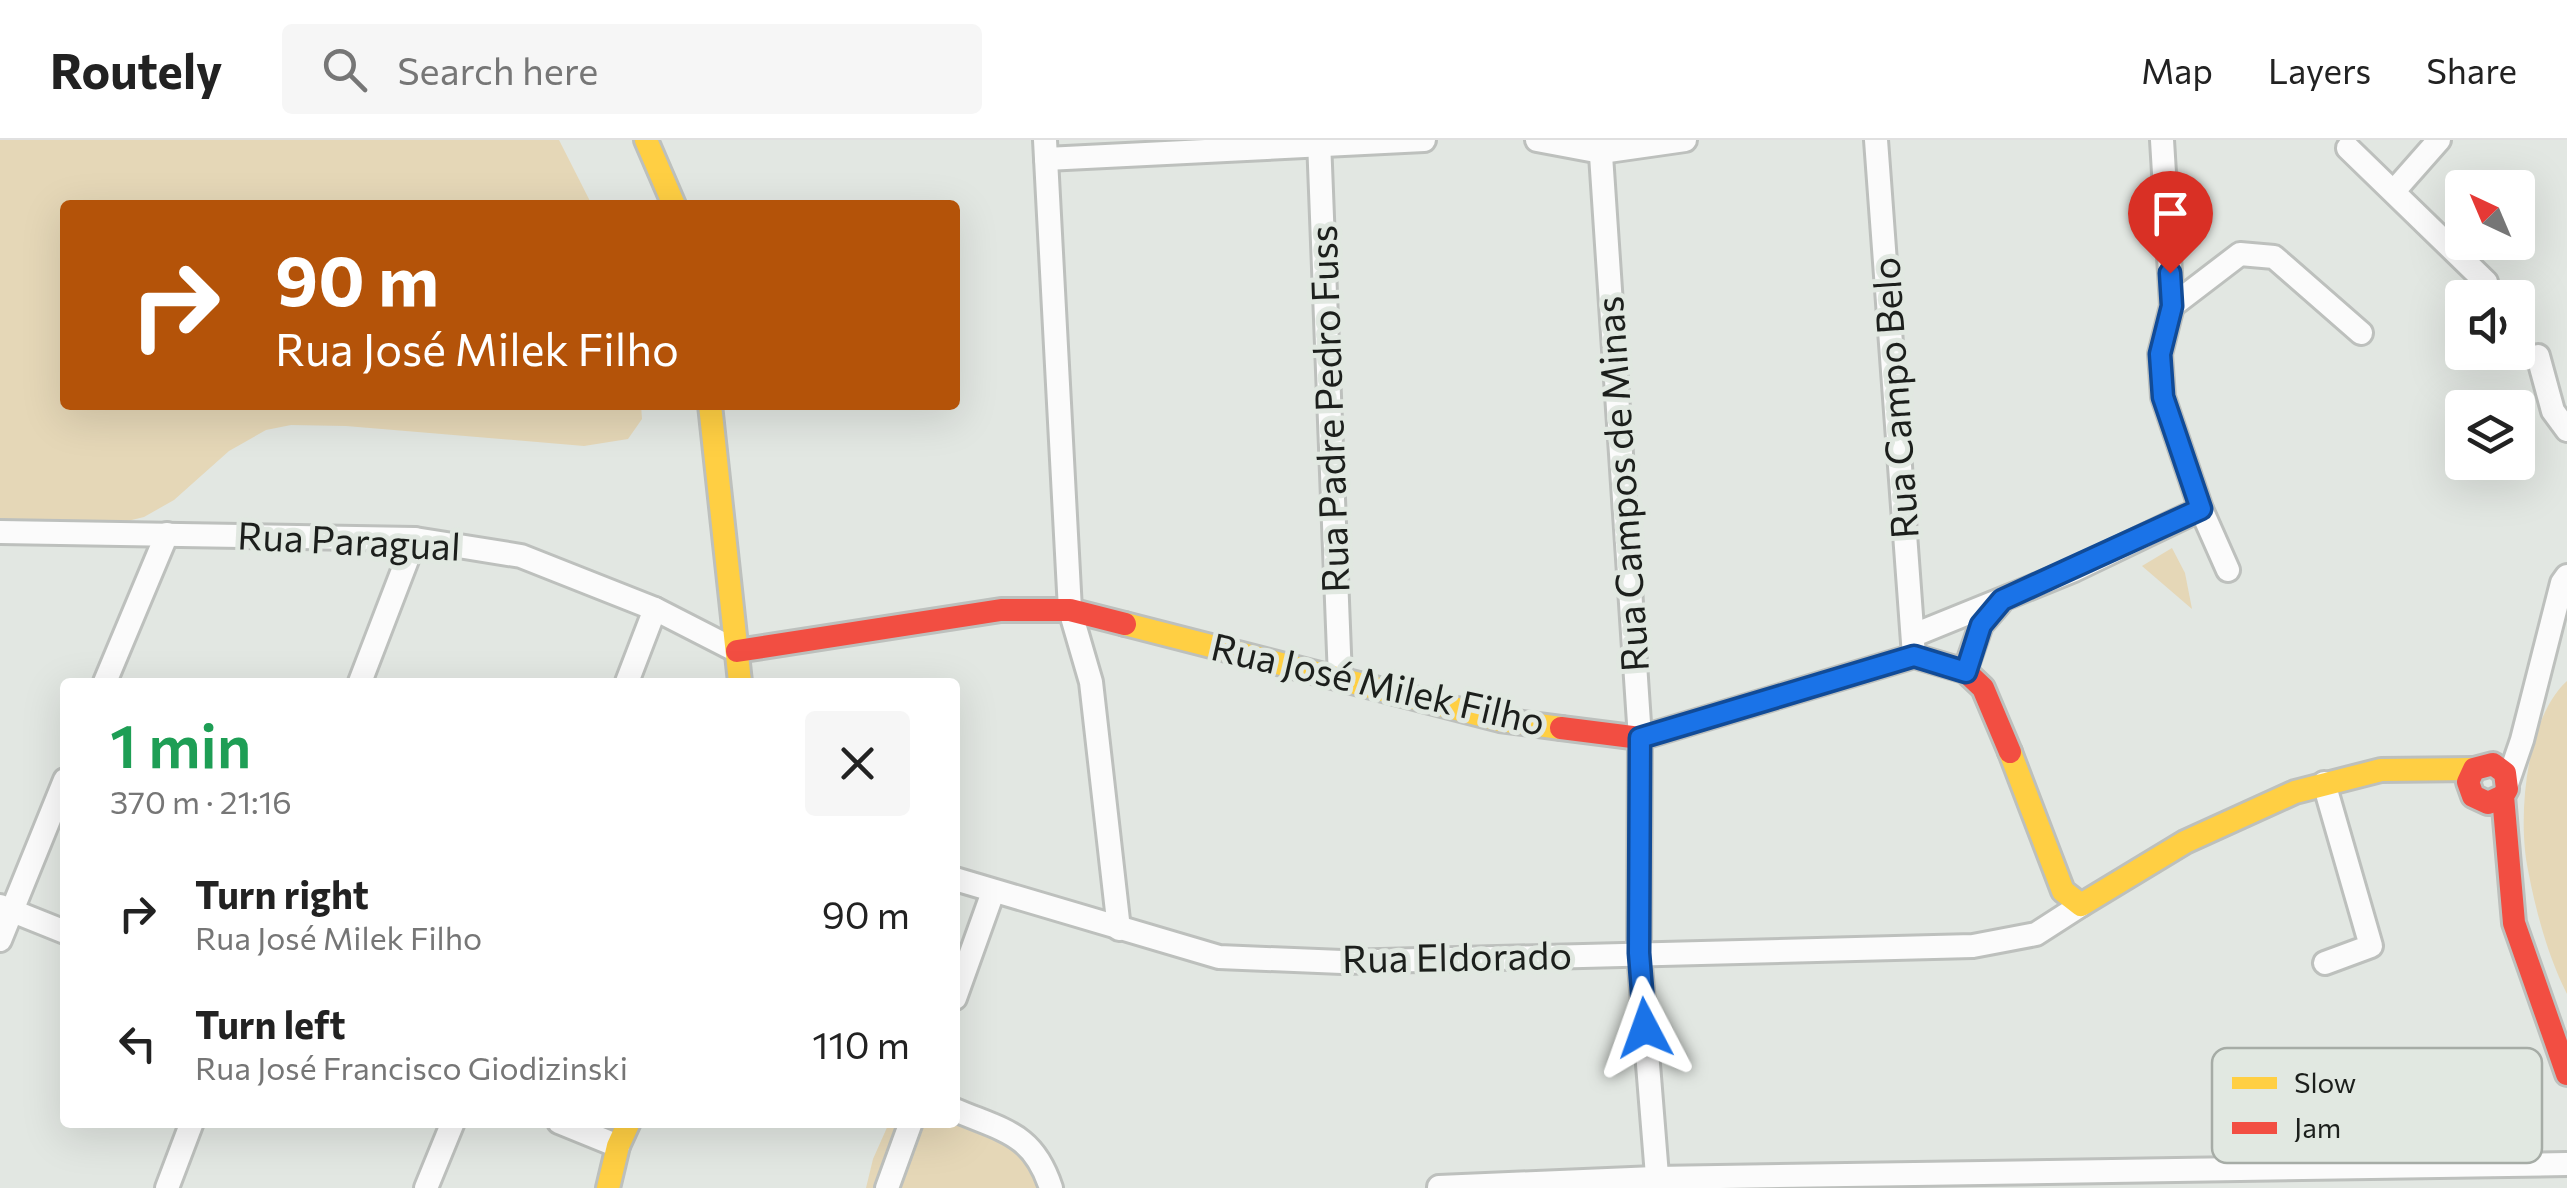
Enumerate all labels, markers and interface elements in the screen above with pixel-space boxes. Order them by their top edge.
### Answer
search box [282,24,982,114]
text: Routely [50,40,222,99]
icon: search [317,42,372,97]
text: Search here [397,46,598,93]
text: Map [2141,48,2213,91]
text: Layers [2268,48,2371,91]
text: Share [2426,48,2517,91]
north arrow [2445,170,2535,260]
map controls [2445,170,2535,480]
pin [2128,171,2213,274]
icon: arrive [2143,186,2198,241]
street label: Rua Padre Pedro Fuss [1298,224,1357,594]
text: 90 m [275,235,439,320]
icon: right [110,240,240,370]
street label: Rua Campo Belo [1860,256,1927,541]
button: sound [2445,280,2535,370]
street label: Rua Campos de Minas [1584,295,1657,674]
text: Rua José Milek Filho [275,320,679,375]
button: layers [2445,390,2535,480]
street label: Rua Paragual [236,510,462,569]
street label: Rua José Milek Filho [1207,621,1550,744]
text: 1 min [110,707,251,780]
button: close [805,711,910,816]
text: 370 m · 21:16 [110,781,292,821]
text: Turn right [195,870,369,917]
icon: right [110,886,165,941]
text: 90 m [822,890,910,937]
text: Rua José Milek Filho [195,917,482,957]
street label: Rua Eldorado [1342,930,1572,981]
position arrow [1593,976,1697,1080]
text: Turn left [195,1000,346,1047]
icon: left [110,1016,165,1071]
text: 110 m [812,1020,910,1067]
text: Rua José Francisco Giodizinski [195,1047,628,1087]
legend [2212,1048,2542,1163]
text: Slow [2294,1065,2356,1099]
text: Jam [2294,1110,2341,1144]

